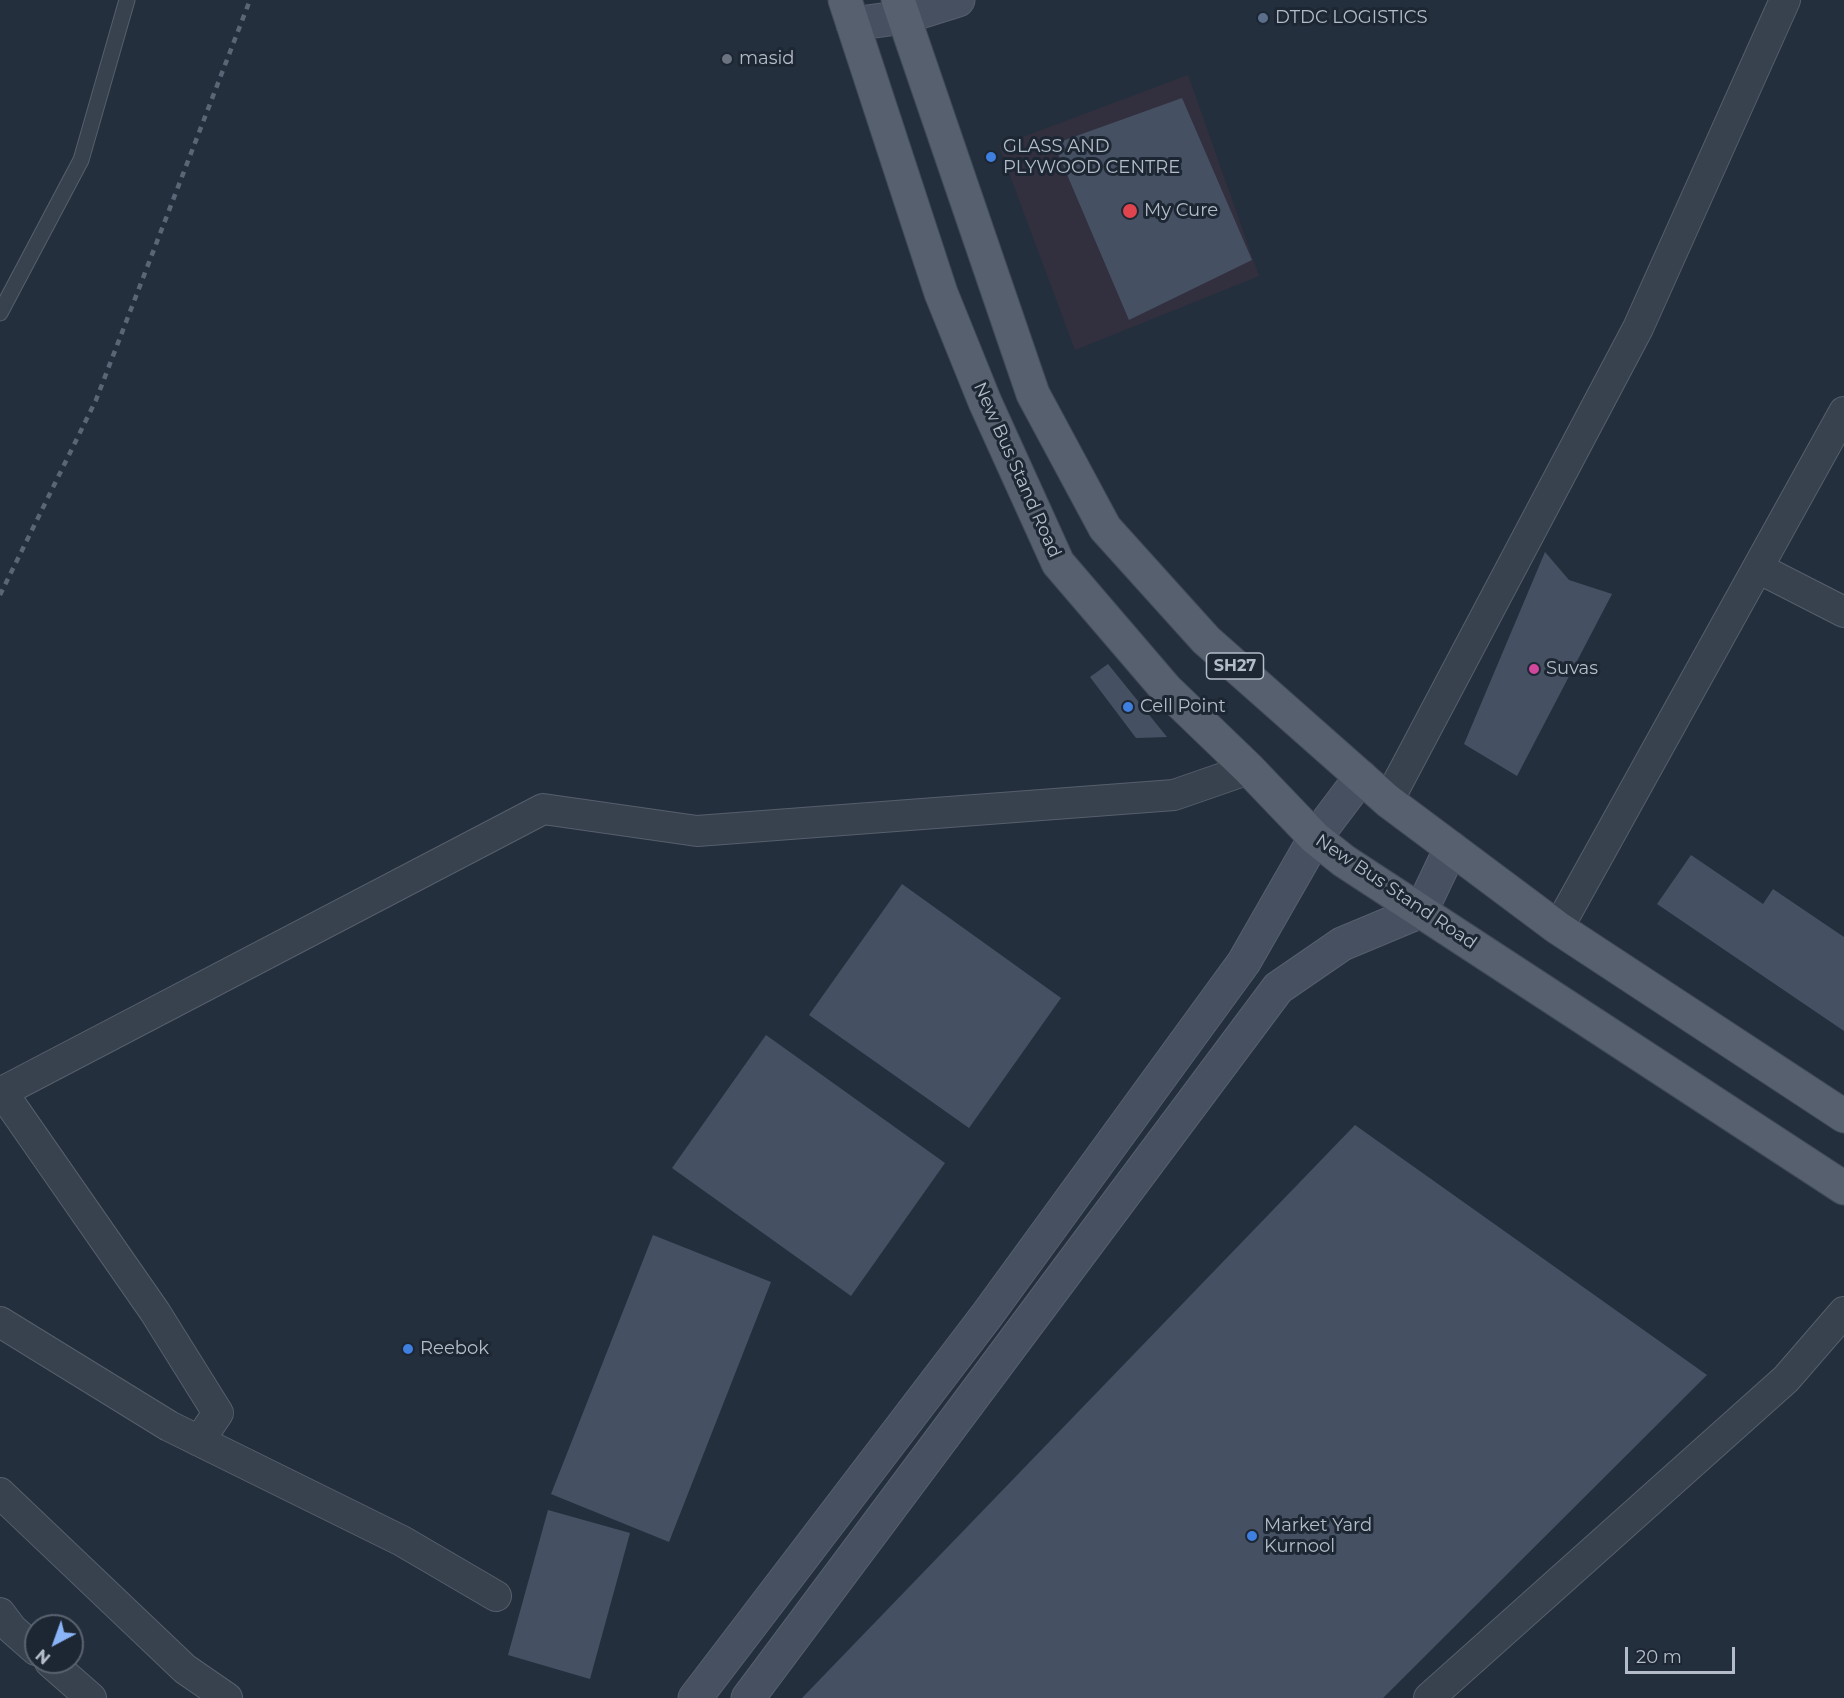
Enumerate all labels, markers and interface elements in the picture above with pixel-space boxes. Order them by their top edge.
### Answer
place label: DTDC LOGISTICS [1275,7,1428,29]
marker: DTDC LOGISTICS [1256,11,1270,25]
place label: masid [739,48,795,70]
marker: masid [720,52,734,66]
place label: GLASS AND PLYWOOD CENTRE [1003,136,1180,178]
marker: GLASS AND PLYWOOD CENTRE [984,150,998,164]
place label: My Cure [1144,200,1218,222]
marker: My Cure [1121,202,1139,220]
street label: New Bus Stand Road [969,379,1065,561]
road number: SH27 [1206,653,1264,679]
place label: Suvas [1546,658,1598,680]
marker: Suvas [1527,662,1541,676]
place label: Cell Point [1140,696,1226,718]
marker: Cell Point [1121,700,1135,714]
street label: New Bus Stand Road [1311,830,1481,954]
place label: Reebok [420,1338,489,1360]
marker: Reebok [401,1342,415,1356]
place label: Market Yard Kurnool [1264,1515,1372,1558]
marker: Market Yard Kurnool [1245,1529,1259,1543]
north arrow [24,1614,84,1674]
scale bar [1628,1635,1738,1673]
text: N [32,1645,54,1668]
text: 20 m [1636,1646,1682,1668]

